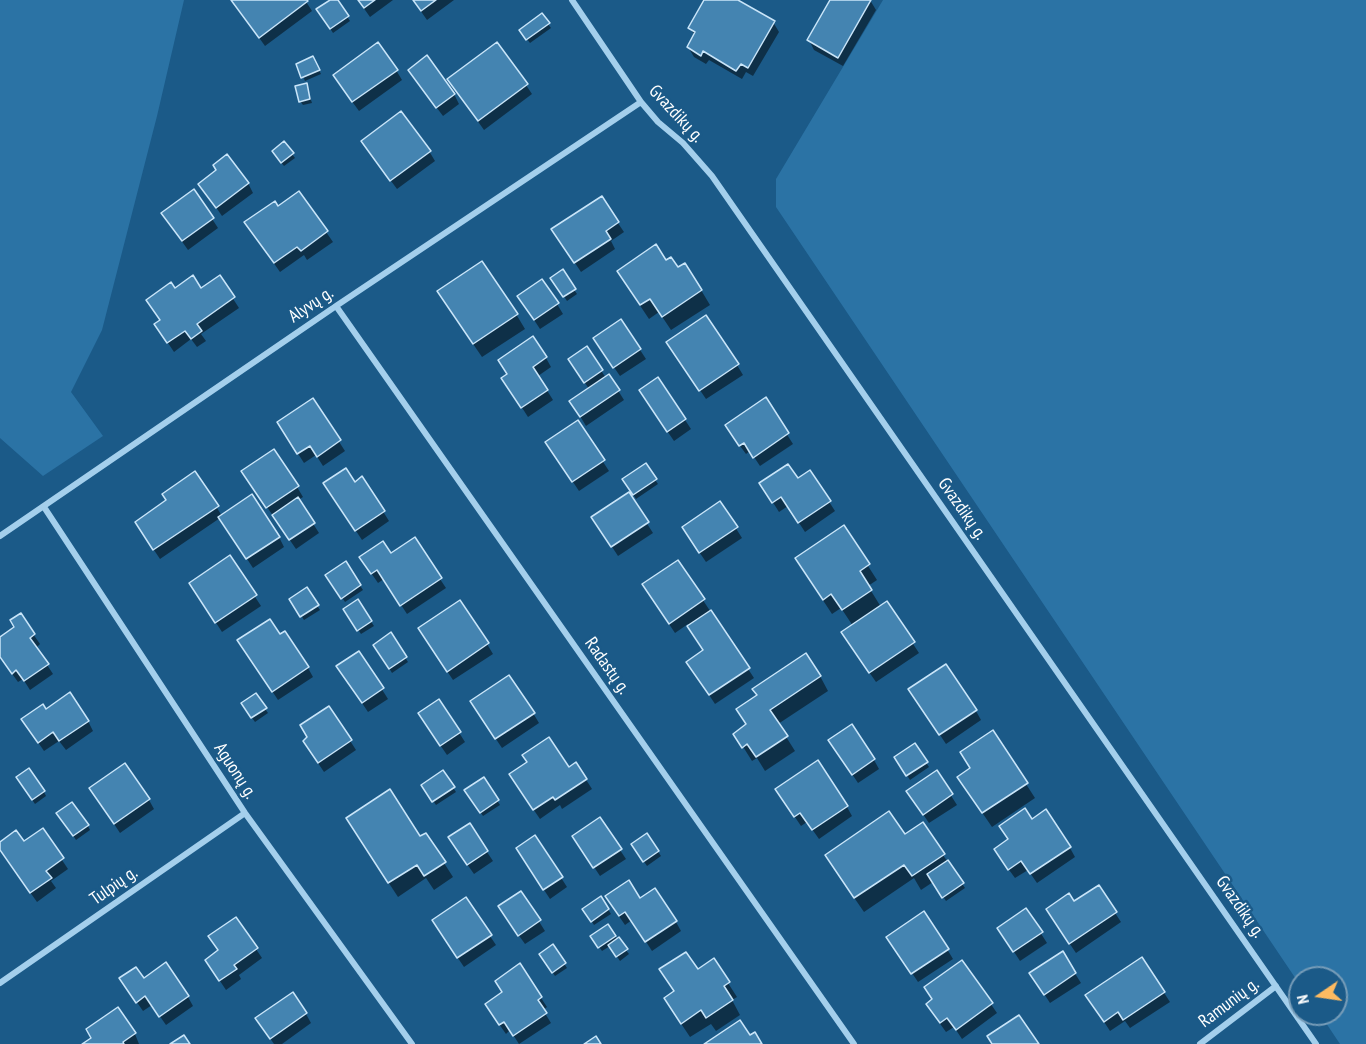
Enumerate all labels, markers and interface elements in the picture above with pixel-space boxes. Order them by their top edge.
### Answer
street label: Gvazdikų g. [644,81,708,147]
street label: Alyvų g. [285,282,337,328]
street label: Gvazdikų g. [933,474,991,544]
street label: Radastų g. [580,633,634,699]
street label: Aguonų g. [209,739,261,803]
street label: Tulpių g. [86,862,142,910]
street label: Gvazdikų g. [1211,872,1269,942]
north arrow [1288,966,1348,1026]
street label: Ramunių g. [1195,973,1263,1033]
text: N [1292,993,1313,1006]

